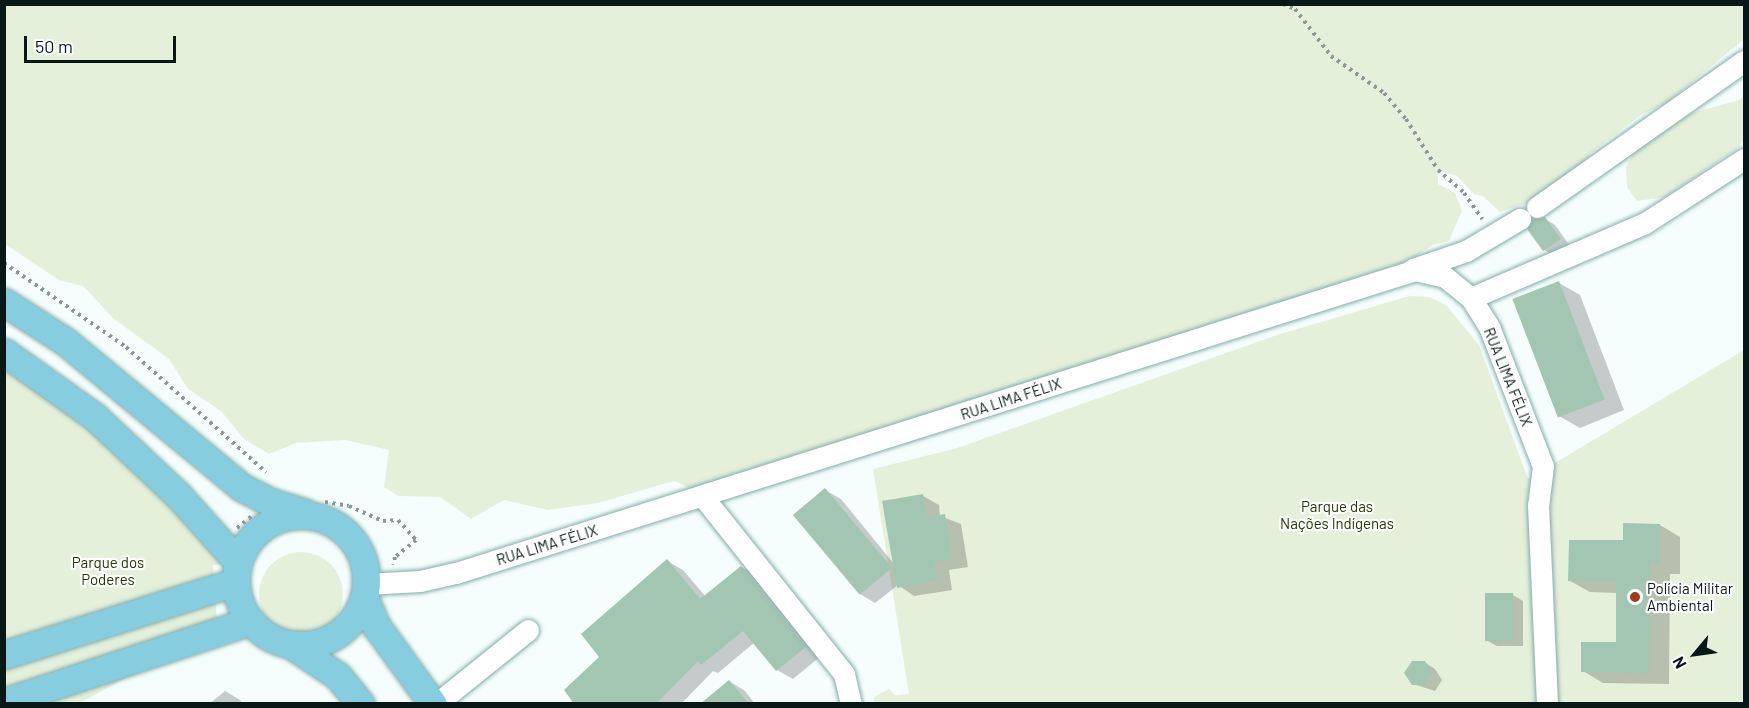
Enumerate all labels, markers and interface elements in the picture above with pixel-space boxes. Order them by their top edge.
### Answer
scale bar [27,24,178,62]
text: 50 m [35,35,73,57]
street label: RUA LIMA FÉLIX [1480,325,1536,429]
street label: RUA LIMA FÉLIX [958,374,1064,424]
park label: Parque das Nações Indígenas [1280,497,1394,532]
street label: RUA LIMA FÉLIX [494,521,600,569]
park label: Parque dos Poderes [72,553,144,588]
place label: Polícia Militar Ambiental [1647,579,1733,614]
marker: Polícia Militar Ambiental [1628,590,1642,604]
north arrow [1665,624,1725,684]
text: N [1668,654,1690,672]

